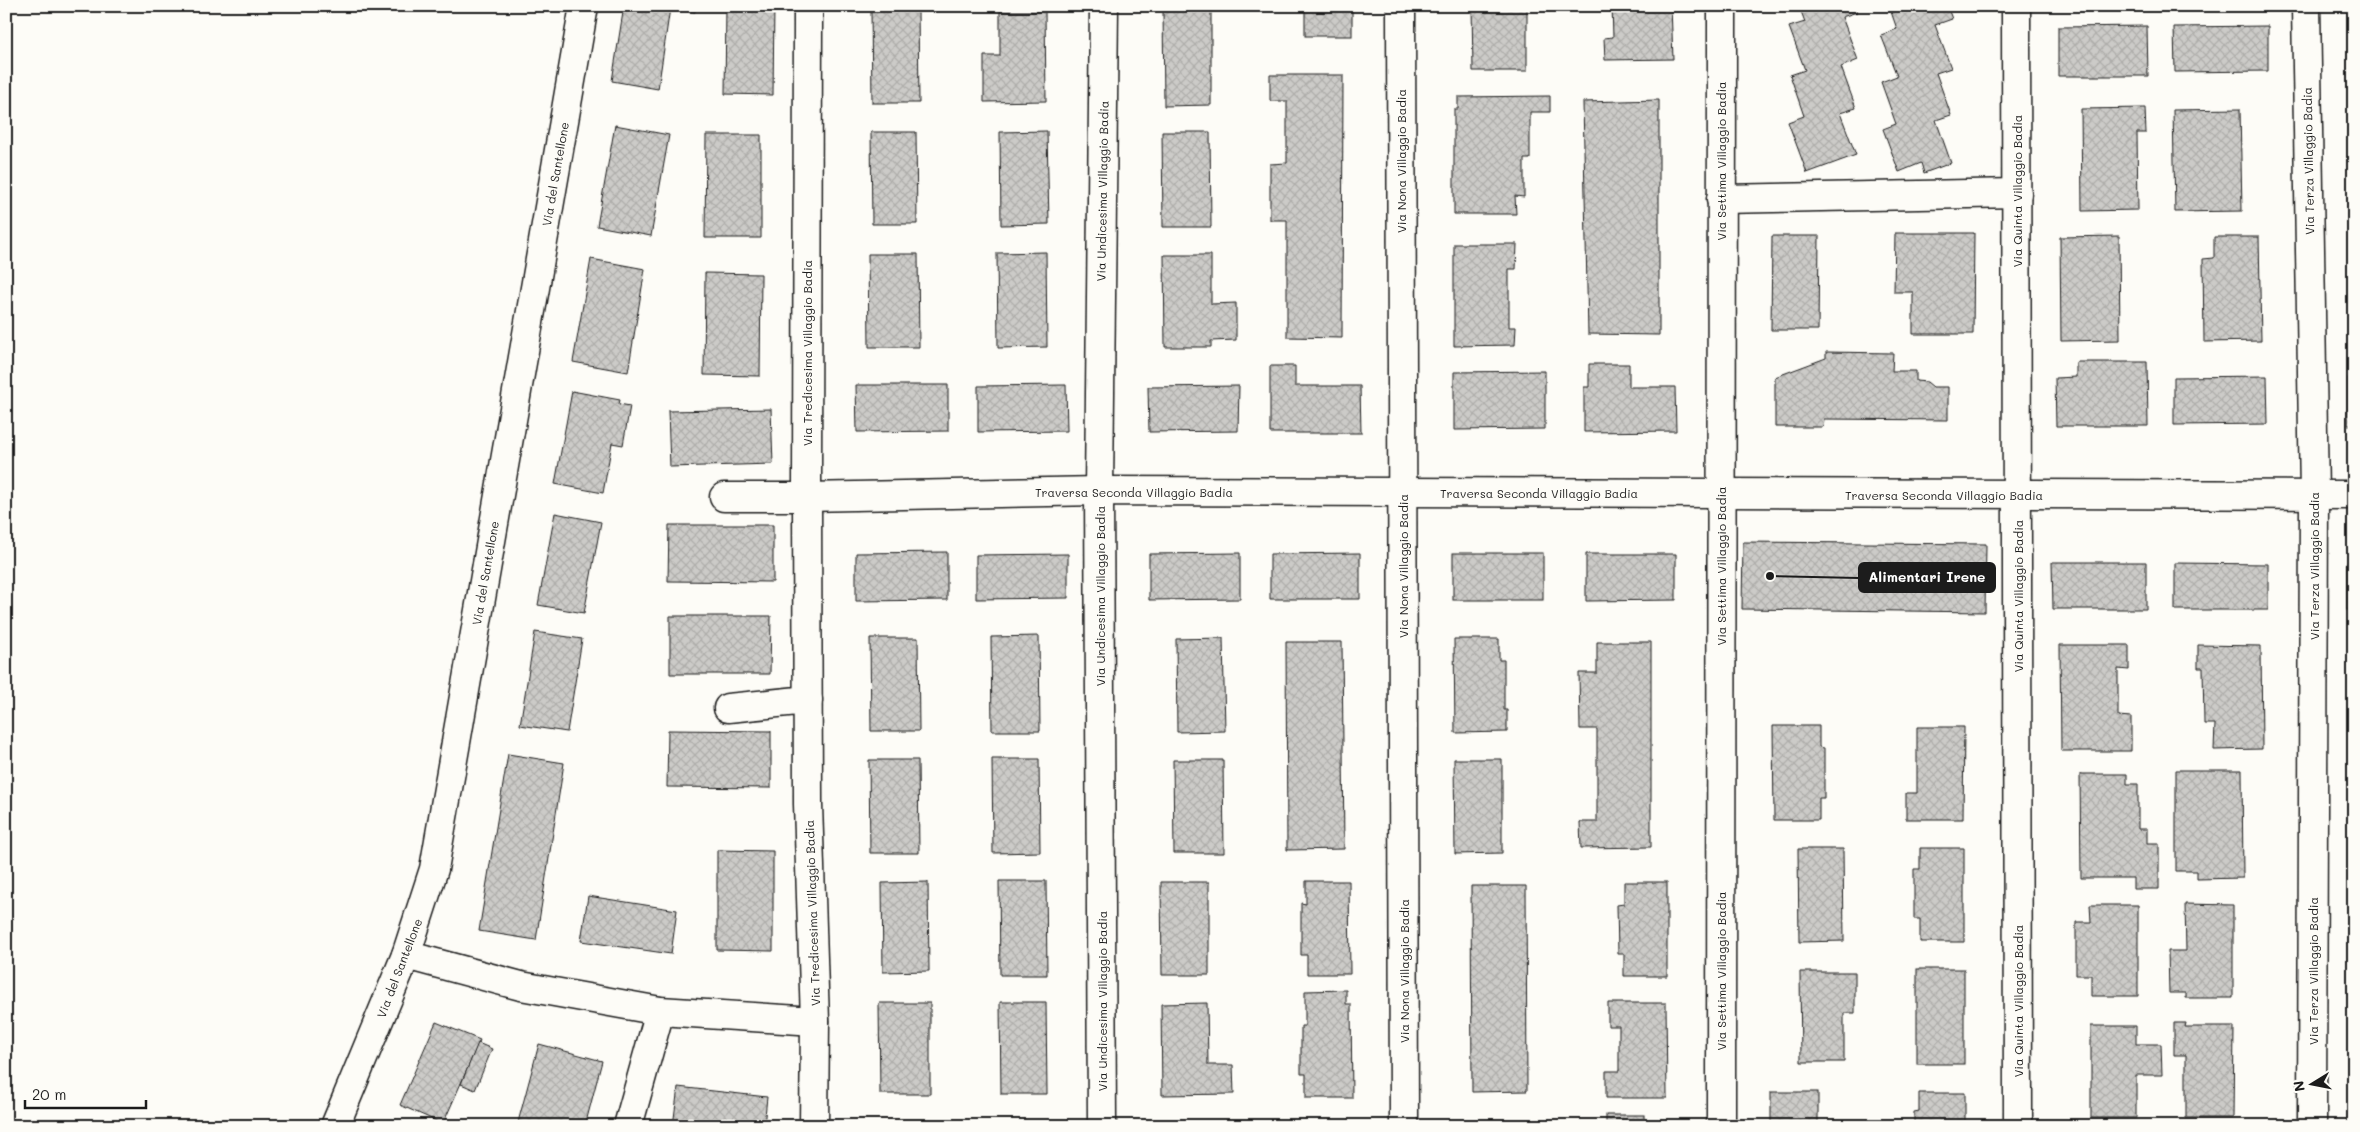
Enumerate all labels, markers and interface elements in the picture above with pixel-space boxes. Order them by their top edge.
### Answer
street label: Via Settima Villaggio Badia [1713,81,1729,241]
street label: Via Terza Villaggio Badia [2299,87,2317,235]
street label: Via Nona Villaggio Badia [1393,89,1409,233]
street label: Via Undicesima Villaggio Badia [1092,101,1112,281]
street label: Via Quinta Villaggio Badia [2009,115,2025,267]
street label: Via del Santellone [538,121,572,227]
street label: Via Tredicesima Villaggio Badia [799,260,815,446]
street label: Traversa Seconda Villaggio Badia [1035,484,1233,500]
street label: Traversa Seconda Villaggio Badia [1440,485,1638,501]
street label: Via Settima Villaggio Badia [1713,486,1729,646]
street label: Traversa Seconda Villaggio Badia [1845,487,2043,503]
street label: Via Terza Villaggio Badia [2306,492,2322,640]
street label: Via Nona Villaggio Badia [1395,494,1411,638]
street label: Via Undicesima Villaggio Badia [1092,506,1108,686]
street label: Via del Santellone [468,520,502,626]
street label: Via Quinta Villaggio Badia [2010,520,2026,672]
callout: Alimentari Irene [1859,563,1995,592]
text: Alimentari Irene [1869,567,1985,586]
street label: Via Tredicesima Villaggio Badia [801,820,823,1006]
street label: Via Settima Villaggio Badia [1713,891,1729,1051]
street label: Via Terza Villaggio Badia [2305,897,2321,1045]
street label: Via Nona Villaggio Badia [1396,899,1412,1043]
street label: Via Undicesima Villaggio Badia [1094,911,1110,1091]
street label: Via del Santellone [373,916,425,1020]
street label: Via Quinta Villaggio Badia [2010,925,2026,1077]
north arrow [2288,1060,2338,1110]
scale bar [25,1077,146,1109]
text: N [2288,1079,2309,1093]
text: 20 m [32,1084,66,1104]

